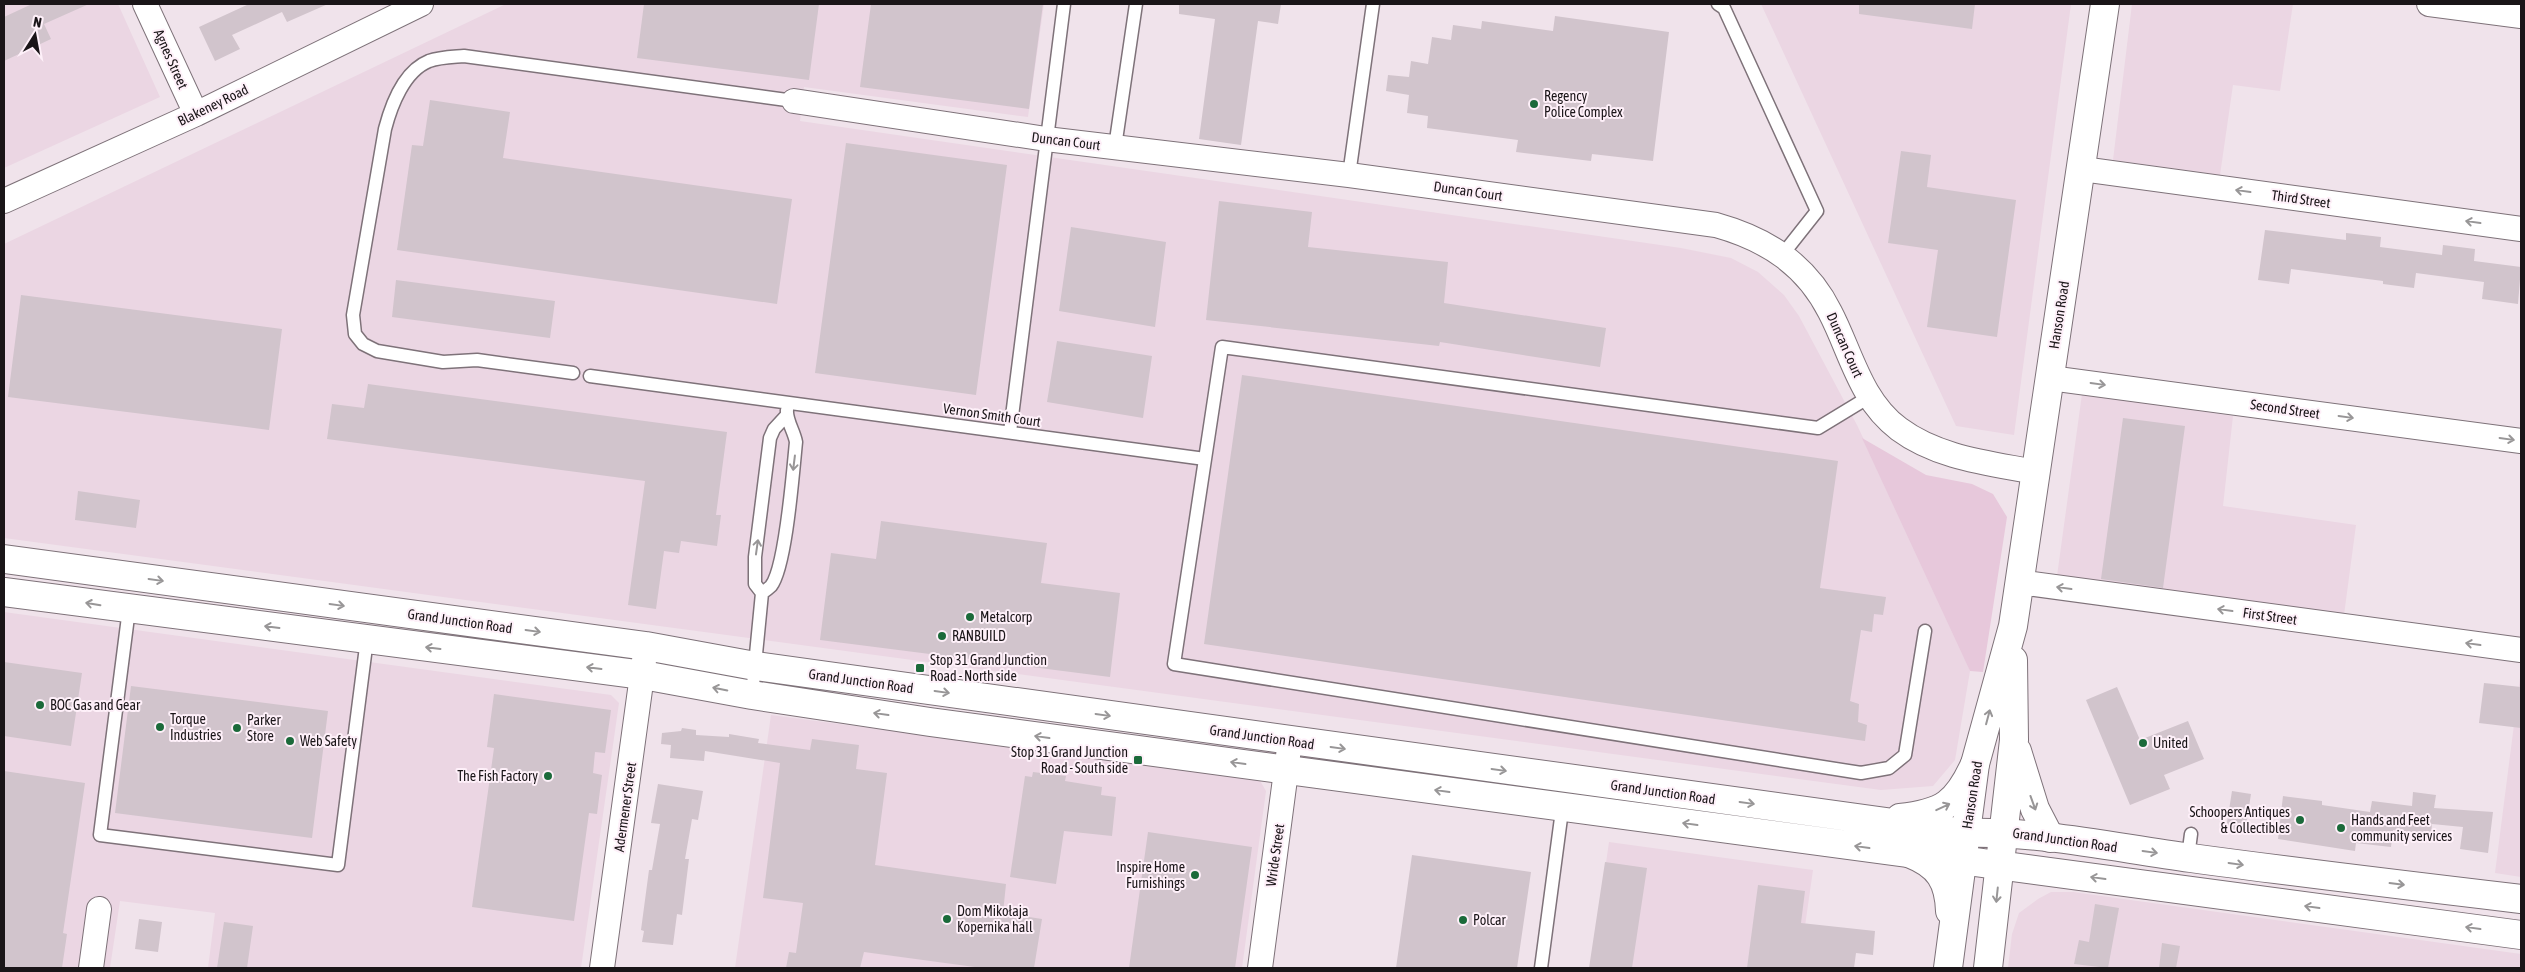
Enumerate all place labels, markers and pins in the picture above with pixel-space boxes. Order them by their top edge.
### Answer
place label: Regency Police Complex [1544,88,1623,120]
marker: Regency Police Complex [1528,98,1540,110]
place label: Metalcorp [980,609,1033,625]
marker: Metalcorp [964,611,976,623]
place label: RANBUILD [952,628,1006,644]
marker: RANBUILD [936,630,948,642]
place label: Stop 31 Grand Junction Road - North side [930,652,1047,684]
marker: Stop 31 Grand Junction Road - North side [914,662,926,674]
place label: BOC Gas and Gear [50,697,141,713]
marker: BOC Gas and Gear [34,699,46,711]
place label: Torque Industries [170,711,221,743]
place label: Parker Store [247,712,281,744]
marker: Torque Industries [154,721,166,733]
marker: Parker Store [231,722,243,734]
place label: Web Safety [300,733,357,749]
marker: Web Safety [284,735,296,747]
place label: United [2153,735,2188,751]
marker: United [2137,737,2149,749]
place label: Stop 31 Grand Junction Road - South side [1011,744,1128,776]
marker: Stop 31 Grand Junction Road - South side [1132,754,1144,766]
place label: The Fish Factory [457,768,538,784]
marker: The Fish Factory [542,770,554,782]
place label: Schoopers Antiques & Collectibles [2189,804,2290,836]
place label: Hands and Feet community services [2351,812,2452,844]
marker: Schoopers Antiques & Collectibles [2294,814,2306,826]
marker: Hands and Feet community services [2335,822,2347,834]
place label: Inspire Home Furnishings [1116,859,1185,891]
marker: Inspire Home Furnishings [1189,869,1201,881]
place label: Dom Mikołaja Kopernika hall [957,903,1033,935]
place label: Polcar [1473,912,1507,928]
marker: Dom Mikołaja Kopernika hall [941,913,953,925]
marker: Polcar [1457,914,1469,926]

